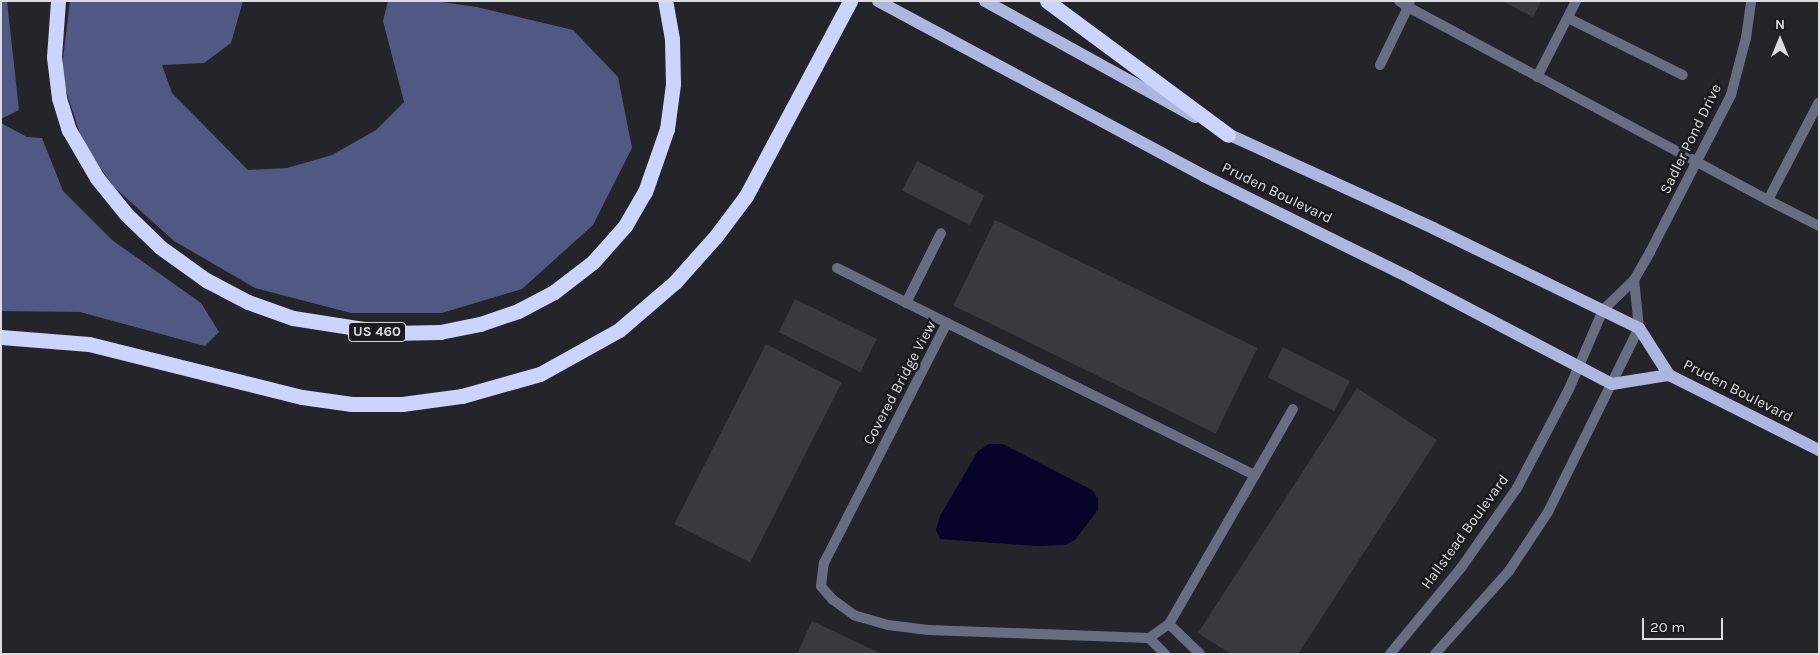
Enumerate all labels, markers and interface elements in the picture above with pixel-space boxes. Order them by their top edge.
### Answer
north arrow [1755,15,1805,65]
text: N [1775,16,1785,33]
street label: Sadler Pond Drive [1657,81,1725,197]
street label: Pruden Boulevard [1219,158,1335,228]
street label: Covered Bridge View [860,318,940,448]
road number: US 460 [347,321,407,344]
street label: Pruden Boulevard [1680,356,1796,426]
street label: Hallstead Boulevard [1417,471,1513,593]
scale bar [1645,608,1726,640]
text: 20 m [1650,618,1685,636]

